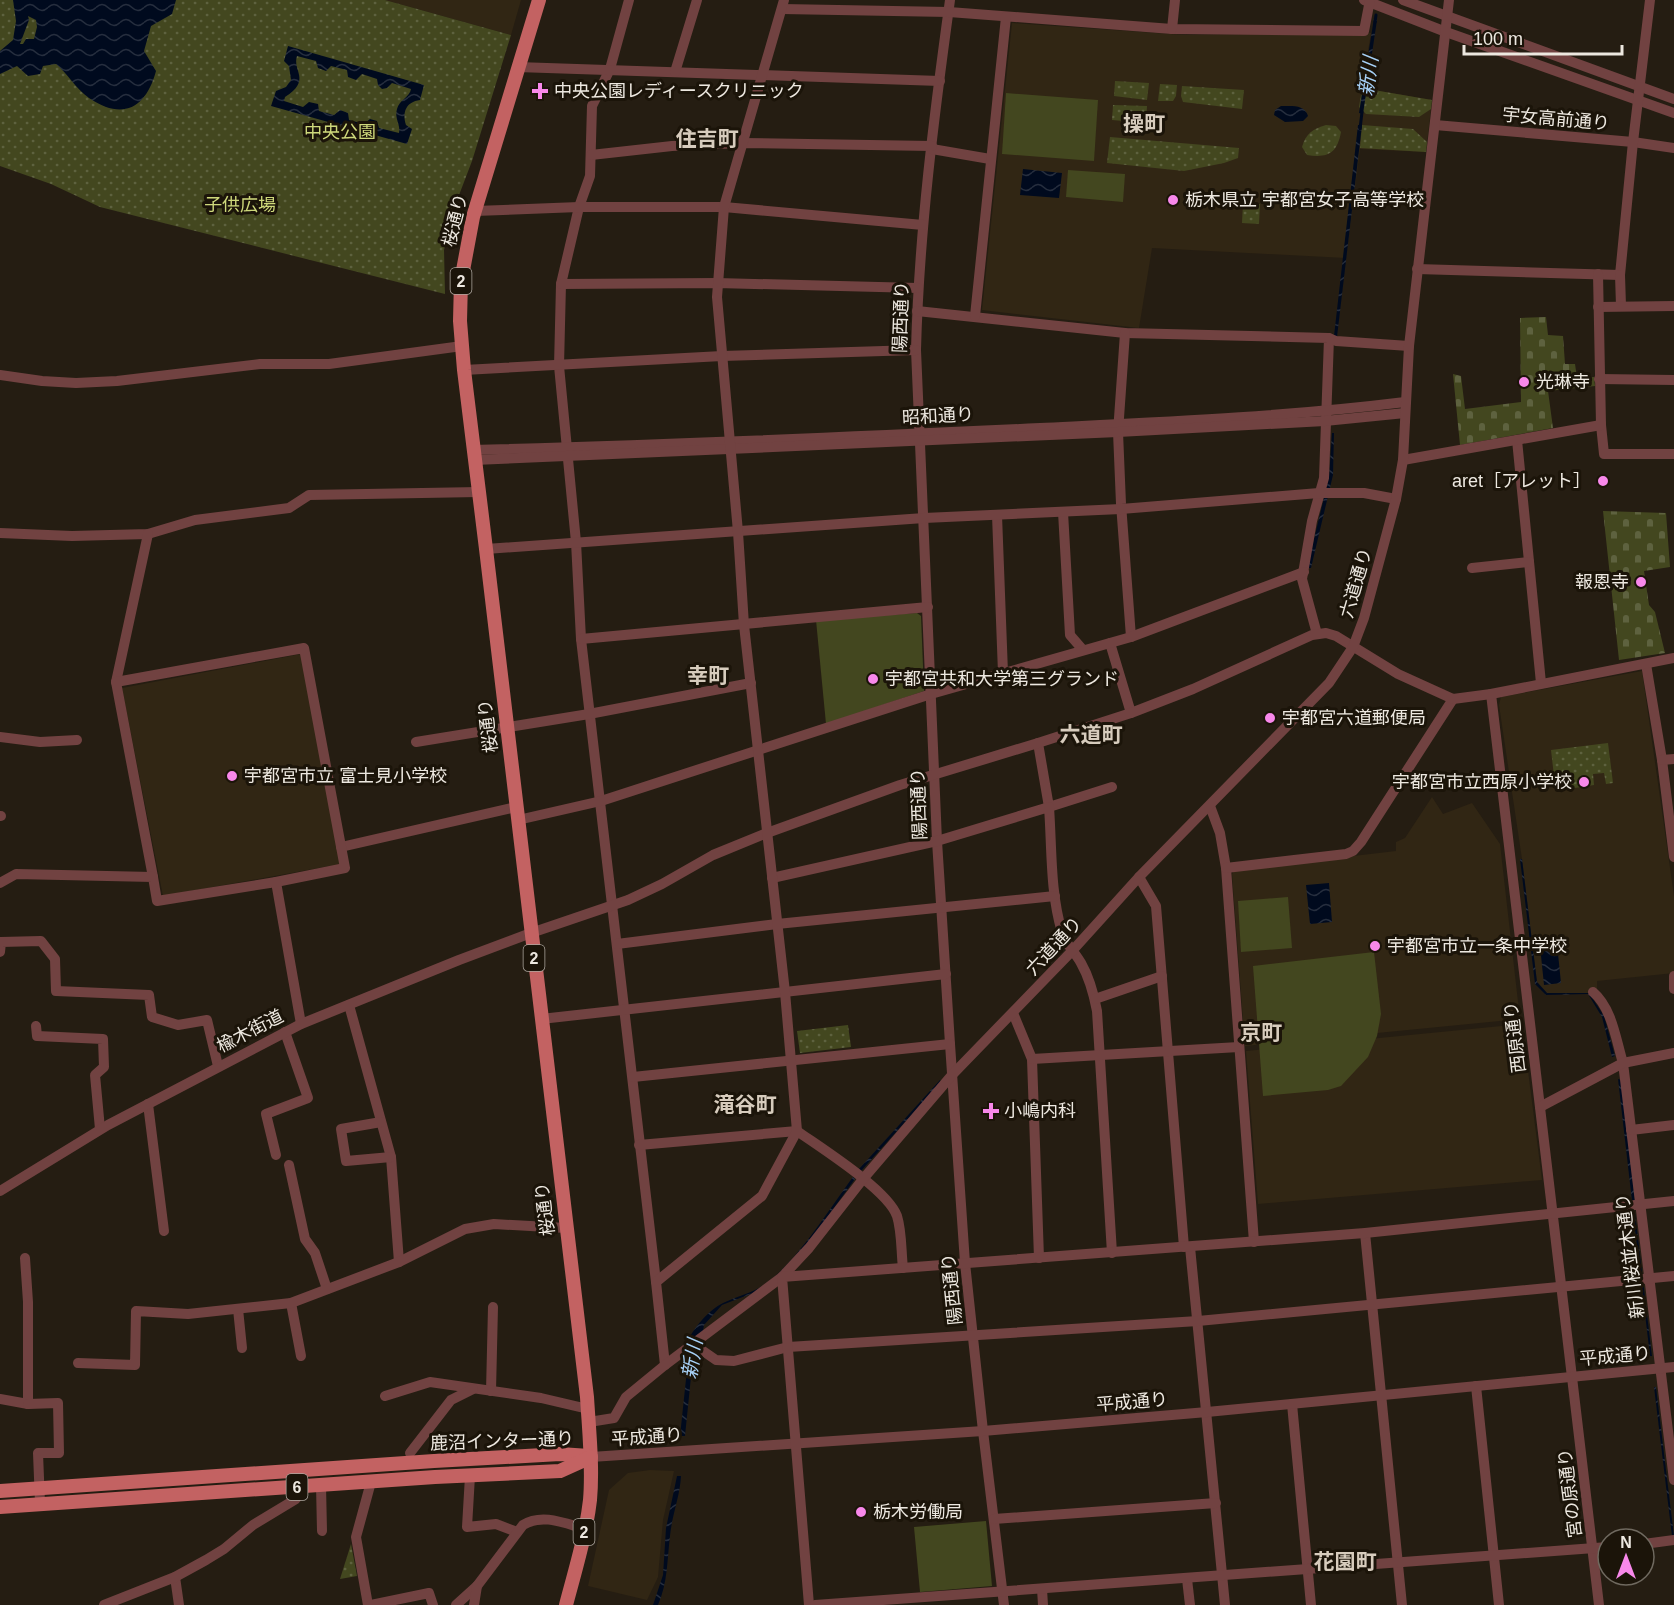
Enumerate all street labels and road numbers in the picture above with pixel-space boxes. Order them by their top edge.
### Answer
street label: 宇女高前通り [1501,104,1611,134]
street label: 桜通り [439,191,471,249]
road number: 2 [450,268,472,294]
street label: 陽西通り [890,281,912,353]
street label: 昭和通り [902,404,974,428]
street label: 六道通り [1336,546,1376,620]
street label: 桜通り [475,698,501,754]
street label: 陽西通り [908,768,930,840]
street label: 六道通り [1022,913,1086,979]
road number: 2 [524,945,544,971]
street label: 西原通り [1501,1000,1529,1074]
street label: 楡木街道 [213,1006,287,1056]
street label: 桜通り [532,1181,558,1237]
street label: 新川桜並木通り [1612,1192,1648,1320]
street label: 陽西通り [938,1252,966,1326]
street label: 平成通り [1578,1343,1652,1369]
street label: 平成通り [1095,1389,1169,1415]
street label: 平成通り [610,1425,684,1449]
street label: 鹿沼インター通り [430,1428,574,1454]
street label: 宮の原通り [1555,1447,1585,1539]
road number: 6 [286,1474,308,1500]
road number: 2 [574,1519,594,1545]

